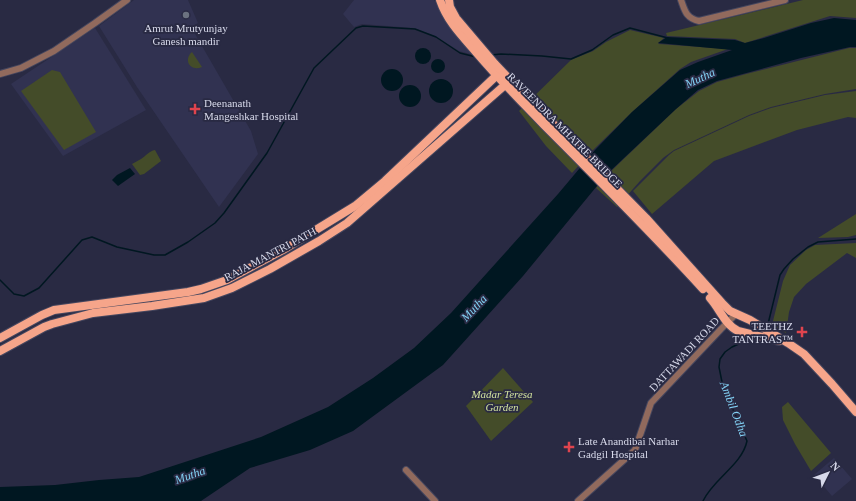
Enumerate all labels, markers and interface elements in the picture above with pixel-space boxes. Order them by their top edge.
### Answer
marker: Amrut Mrutyunjay Ganesh mandir [181,10,191,20]
place label: Amrut Mrutyunjay Ganesh mandir [144,22,228,47]
water label: Mutha [682,65,717,91]
street label: RAVEENDRA MHATRE BRIDGE [505,70,625,190]
place label: Deenanath Mangeshkar Hospital [204,97,298,122]
marker: Deenanath Mangeshkar Hospital [189,103,201,115]
street label: RAJA MANTRI PATH [222,225,318,283]
water label: Mutha [458,292,490,325]
street label: DATTAWADI ROAD [647,314,721,394]
place label: TEETHZ TANTRAS™ [732,320,793,345]
marker: TEETHZ TANTRAS™ [796,326,808,338]
water label: Ambil Odha [717,378,751,439]
park label: Madar Teresa Garden [470,388,533,413]
place label: Late Anandibai Narhar Gadgil Hospital [578,435,679,460]
marker: Late Anandibai Narhar Gadgil Hospital [563,441,575,453]
north arrow [808,453,848,493]
text: N [828,459,843,473]
water label: Mutha [172,463,207,487]

